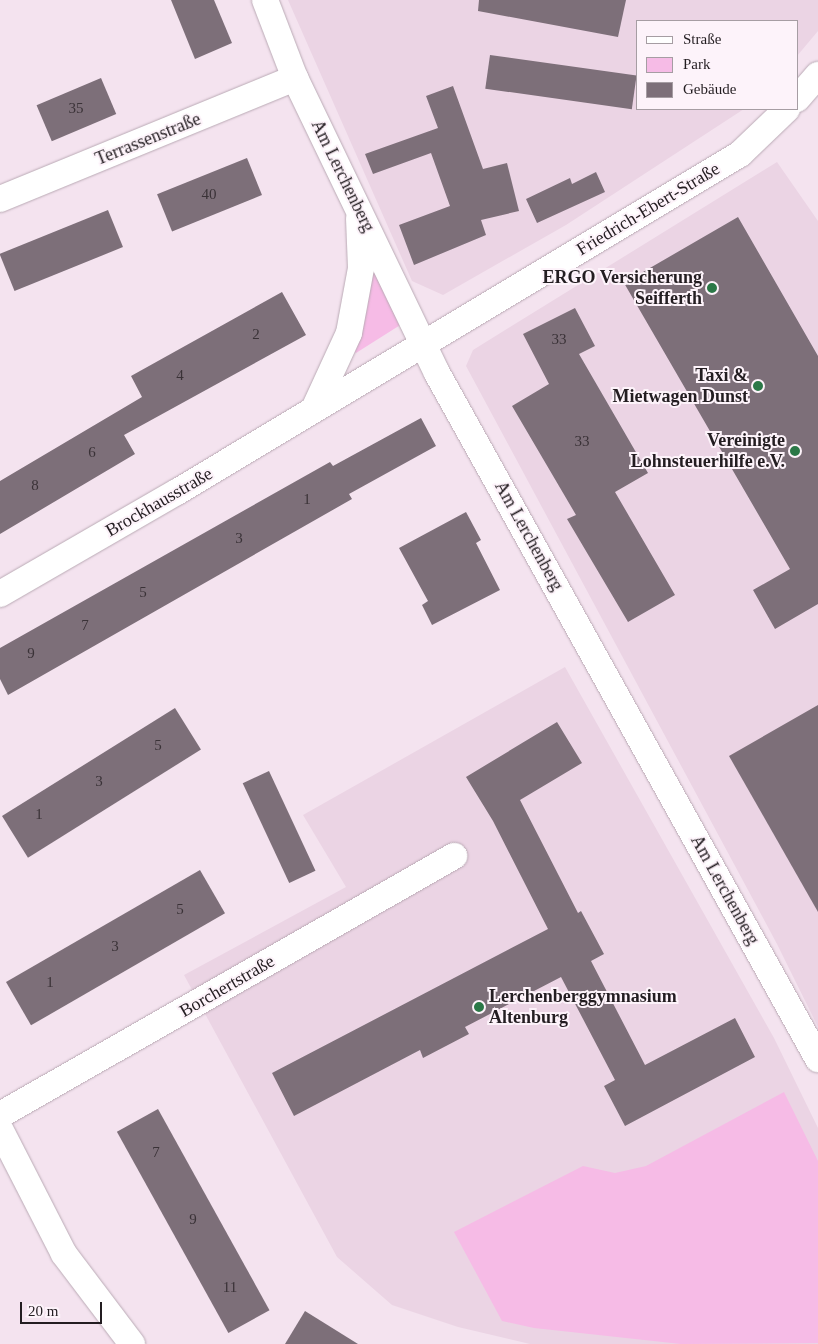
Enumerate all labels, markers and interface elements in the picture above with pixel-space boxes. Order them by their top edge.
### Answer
legend [636,20,798,110]
text: Straße [683,31,721,47]
text: Park [683,56,711,72]
text: Gebäude [683,81,736,97]
house number: 35 [68,100,84,118]
street label: Terrassenstraße [92,108,204,170]
street label: Am Lerchenberg [307,116,379,236]
street label: Friedrich-Ebert-Straße [573,158,723,260]
house number: 40 [202,186,216,204]
place label: ERGO Versicherung Seifferth [542,267,702,310]
marker: ERGO Versicherung Seifferth [706,282,718,294]
house number: 2 [252,326,260,344]
house number: 33 [552,331,566,349]
place label: Taxi & Mietwagen Dunst [613,365,748,408]
house number: 4 [176,367,184,385]
marker: Taxi & Mietwagen Dunst [752,380,764,392]
place label: Vereinigte Lohnsteuerhilfe e.V. [631,430,785,472]
house number: 33 [574,433,590,451]
house number: 6 [88,444,96,462]
marker: Vereinigte Lohnsteuerhilfe e.V. [789,445,801,457]
street label: Brockhausstraße [102,463,216,541]
house number: 8 [31,477,39,495]
street label: Am Lerchenberg [490,477,568,595]
house number: 1 [303,491,311,509]
house number: 3 [235,530,243,548]
house number: 5 [139,584,147,602]
house number: 7 [81,617,89,635]
house number: 9 [27,645,35,663]
house number: 5 [154,737,162,755]
house number: 3 [95,773,103,791]
house number: 1 [35,806,43,824]
street label: Am Lerchenberg [686,831,764,949]
house number: 5 [176,901,184,919]
house number: 3 [111,938,119,956]
street label: Borchertstraße [176,950,278,1022]
house number: 1 [46,974,54,992]
place label: Lerchenberggymnasium Altenburg [489,986,677,1028]
marker: Lerchenberggymnasium Altenburg [473,1001,485,1013]
house number: 7 [152,1144,160,1162]
house number: 9 [189,1211,197,1229]
house number: 11 [223,1279,237,1297]
scale bar [22,1292,105,1324]
text: 20 m [28,1303,58,1319]

